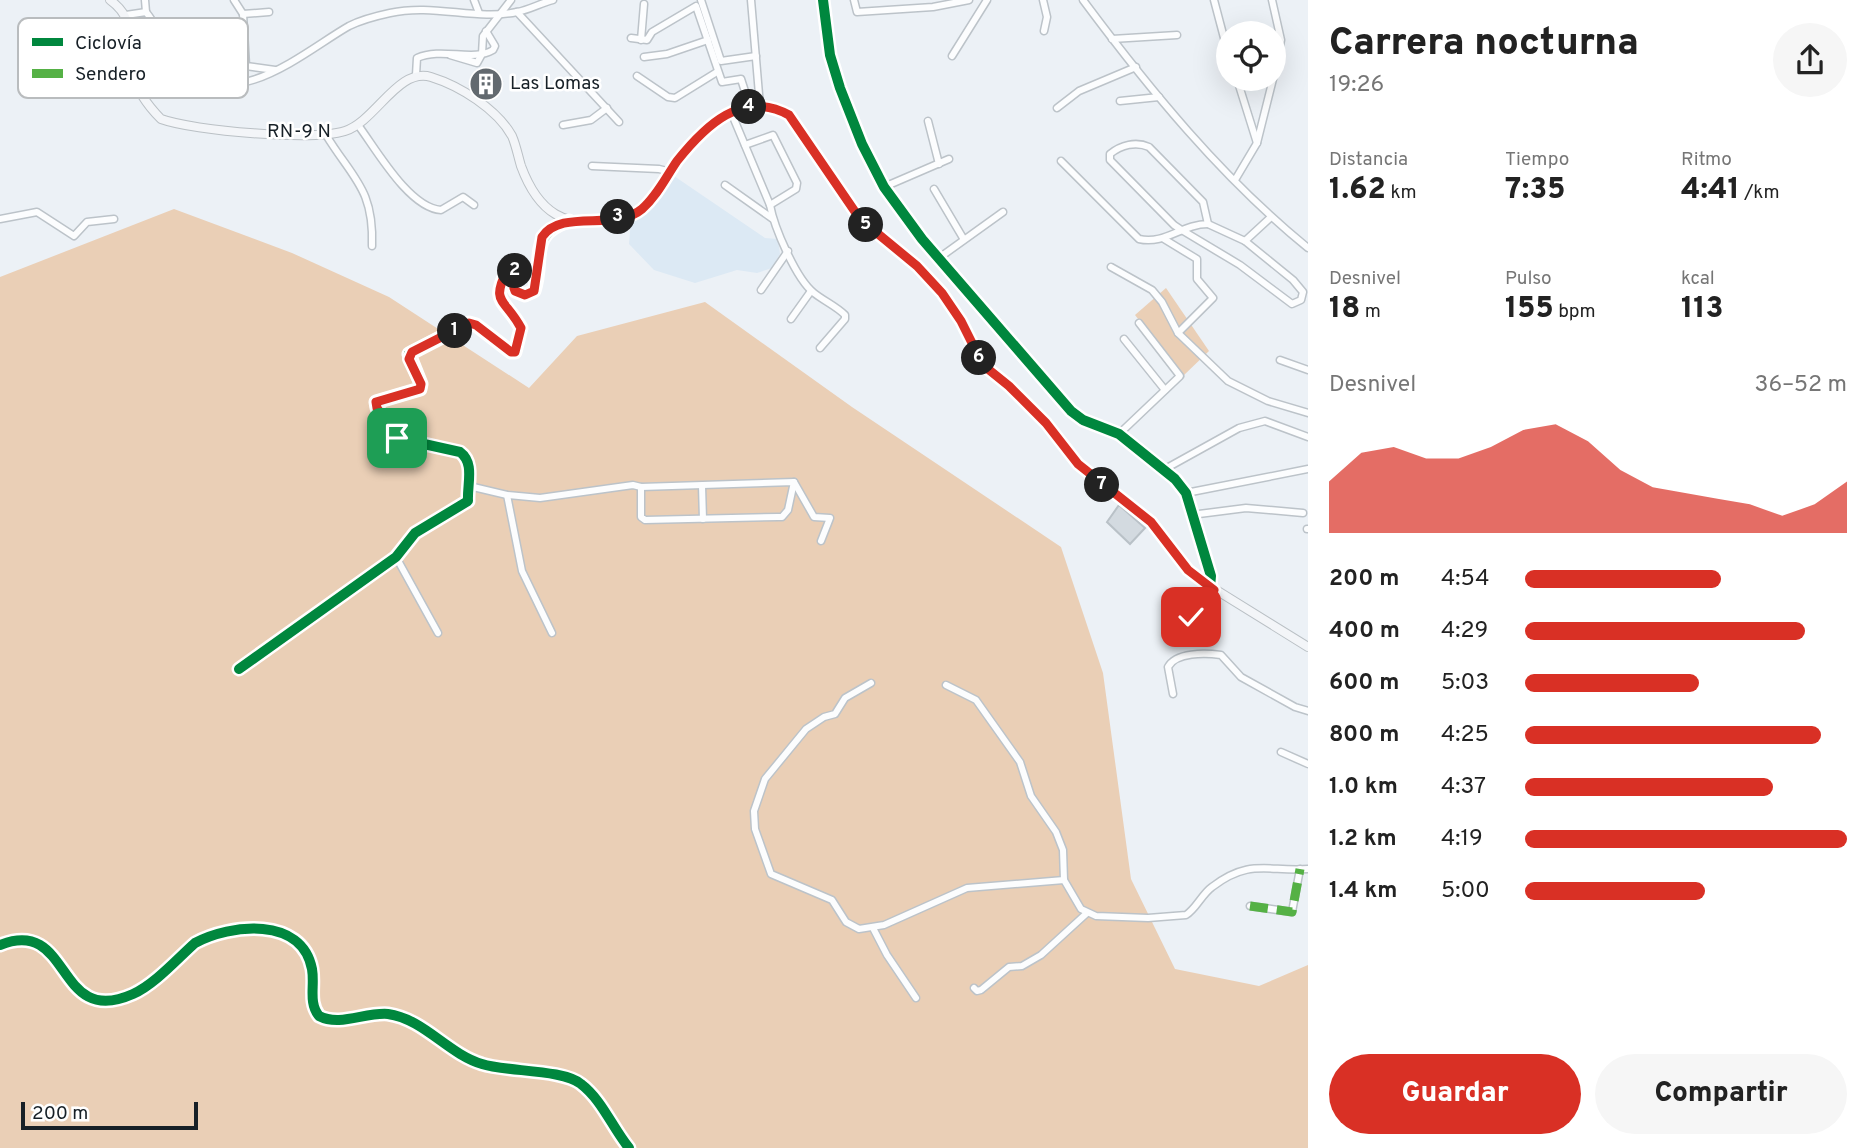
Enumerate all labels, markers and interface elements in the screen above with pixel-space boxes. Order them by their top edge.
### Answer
legend [18,18,248,98]
text: Carrera nocturna [1329,20,1639,69]
map controls [1216,21,1286,91]
button: locate [1216,21,1286,91]
button: share [1773,23,1847,97]
text: Ciclovía [75,32,142,56]
text: Sendero [75,63,146,87]
building icon: Las Lomas [467,65,505,103]
text: 19:26 [1329,71,1384,100]
place label: Las Lomas [510,72,600,96]
pin: 4 [732,90,766,124]
text: 4 [742,94,755,118]
street label: RN-9 N [267,120,331,144]
text: Distancia [1329,148,1408,172]
text: Tiempo [1505,148,1569,172]
text: Ritmo [1681,148,1732,172]
text: 1.62 [1329,172,1386,209]
text: 7:35 [1505,172,1565,209]
text: 4:41 [1681,172,1740,209]
text: km [1386,181,1417,205]
text: /km [1740,181,1780,205]
pin: 3 [600,200,636,234]
text: 3 [612,204,623,228]
pin: 5 [848,208,884,243]
text: 5 [860,212,871,236]
pin: 2 [498,254,532,288]
text: 2 [509,258,520,282]
text: Desnivel [1329,267,1401,291]
text: Pulso [1505,267,1552,291]
text: kcal [1681,267,1715,291]
text: 18 [1329,291,1360,328]
text: 155 [1505,291,1554,328]
text: 113 [1681,291,1724,328]
text: m [1360,300,1381,324]
text: bpm [1554,300,1596,324]
pin: 1 [438,314,472,348]
text: 1 [451,318,458,342]
pin: 6 [962,340,996,376]
text: 6 [973,345,984,369]
text: Desnivel [1329,371,1416,400]
text: 36–52 m [1755,371,1847,400]
pin [367,408,427,468]
icon: arrive [378,419,416,457]
pin: 7 [1084,468,1120,503]
text: 7 [1096,472,1107,496]
text: 200 m [1329,565,1399,594]
text: 4:54 [1441,565,1489,594]
pin [1161,587,1221,647]
icon: check [1172,598,1210,636]
text: 400 m [1329,617,1400,646]
text: 4:29 [1441,617,1488,646]
text: 600 m [1329,669,1399,698]
text: 5:03 [1441,669,1489,698]
text: 800 m [1329,721,1399,750]
text: 4:25 [1441,721,1489,750]
text: 1.0 km [1329,773,1398,802]
text: 4:37 [1441,773,1486,802]
text: 1.2 km [1329,825,1397,854]
text: 4:19 [1441,825,1483,854]
text: 1.4 km [1329,877,1397,906]
text: 5:00 [1441,877,1490,906]
button: Guardar [1329,1054,1581,1134]
button: Compartir [1595,1054,1847,1134]
scale bar [21,1099,198,1131]
text: 200 m [32,1102,88,1126]

